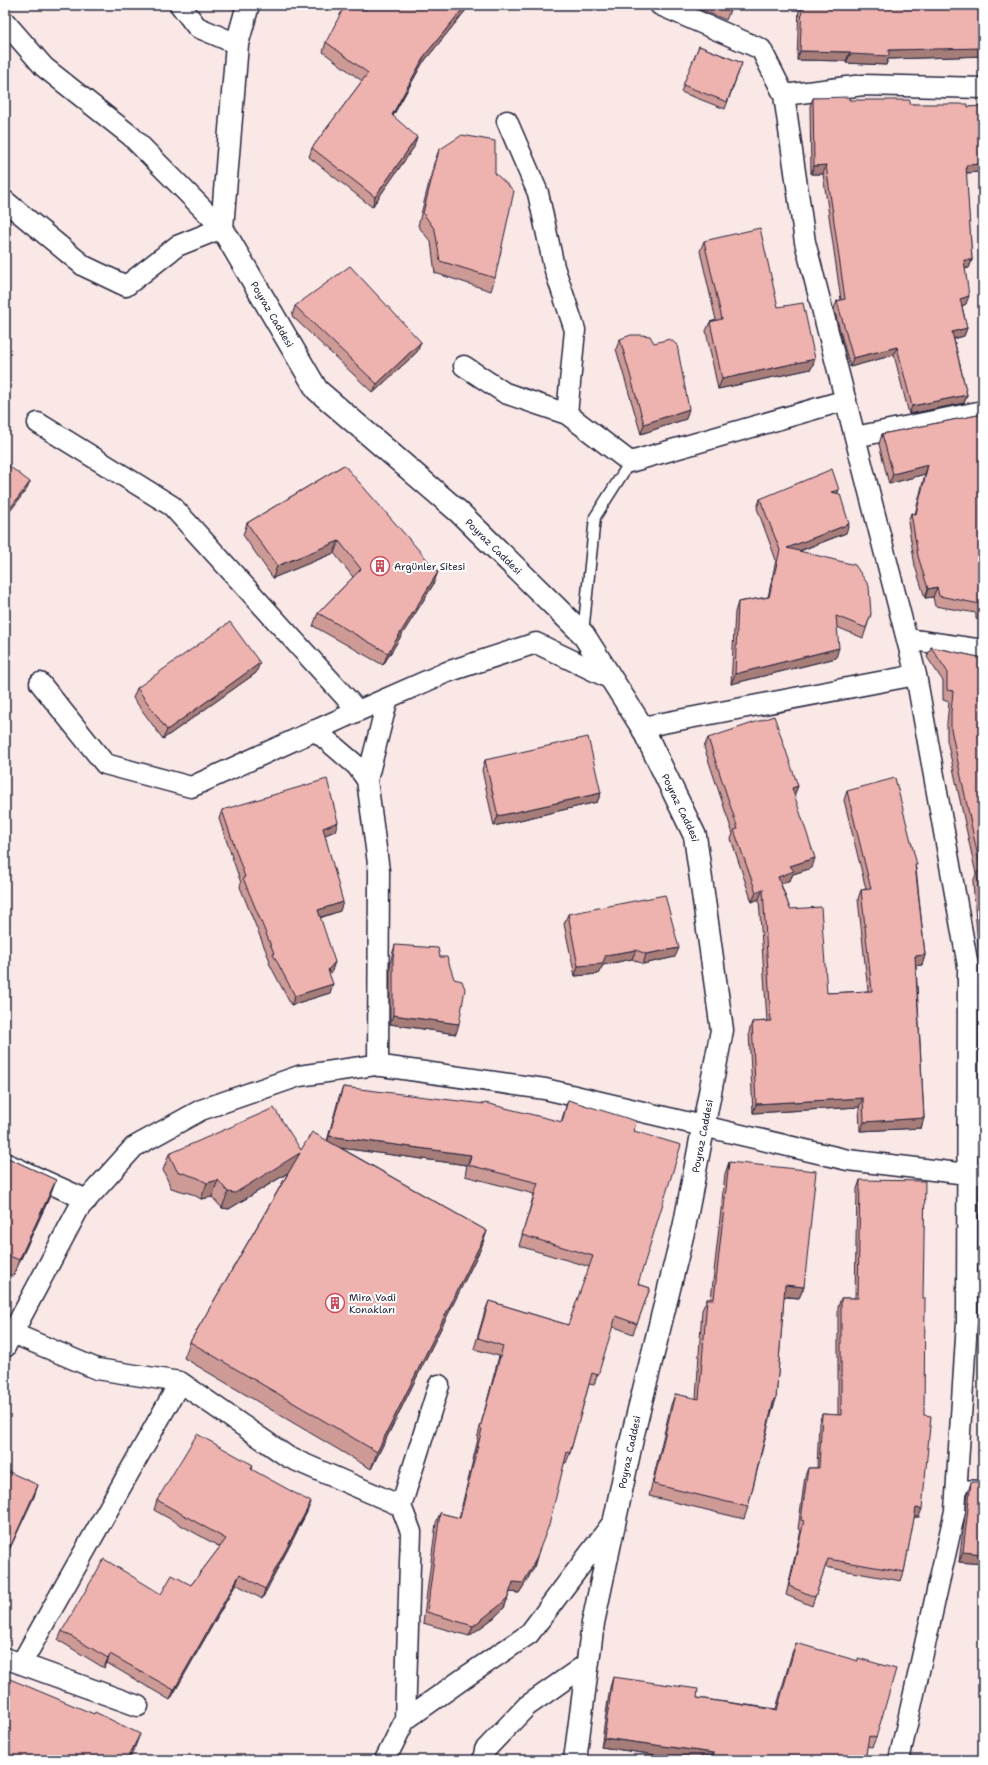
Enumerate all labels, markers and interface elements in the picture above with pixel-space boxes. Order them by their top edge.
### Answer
street label: Poyraz Caddesi [248,279,297,350]
street label: Poyraz Caddesi [462,516,525,578]
building icon: Argünler Sitesi [369,555,391,577]
place label: Argünler Sitesi [394,560,465,573]
street label: Poyraz Caddesi [659,772,702,843]
street label: Poyraz Caddesi [689,1098,716,1174]
place label: Mira Vadi Konakları [349,1291,396,1316]
building icon: Mira Vadi Konakları [324,1292,346,1314]
street label: Poyraz Caddesi [615,1414,644,1490]

